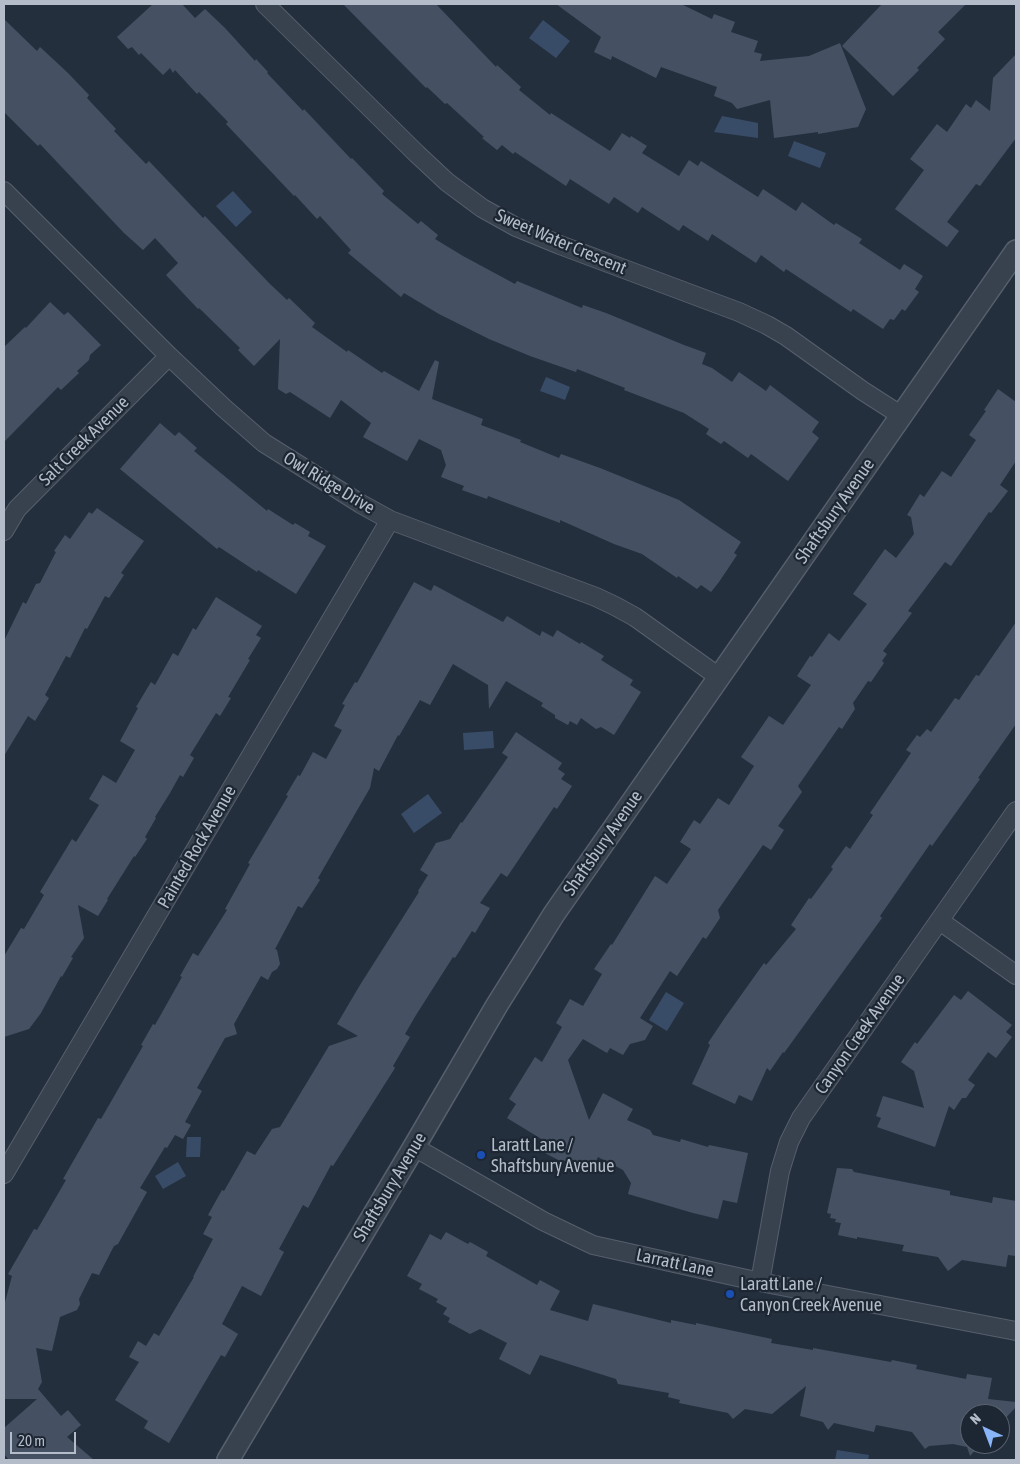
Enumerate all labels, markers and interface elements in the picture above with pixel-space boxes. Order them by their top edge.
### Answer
street label: Sweet Water Crescent [492,205,630,279]
street label: Salt Creek Avenue [35,392,133,490]
street label: Owl Ridge Drive [279,447,379,519]
street label: Shaftsbury Avenue [791,454,879,568]
street label: Painted Rock Avenue [153,782,241,912]
street label: Shaftsbury Avenue [559,786,647,900]
street label: Canyon Creek Avenue [810,970,910,1098]
street label: Shaftsbury Avenue [349,1129,431,1245]
place label: Laratt Lane / Shaftsbury Avenue [491,1134,614,1176]
marker: Laratt Lane / Shaftsbury Avenue [475,1149,487,1161]
street label: Larratt Lane [634,1244,716,1282]
place label: Laratt Lane / Canyon Creek Avenue [740,1273,882,1316]
marker: Laratt Lane / Canyon Creek Avenue [724,1288,736,1300]
north arrow [960,1404,1010,1454]
text: N [967,1410,984,1427]
scale bar [12,1422,79,1454]
text: 20 m [18,1432,45,1449]

